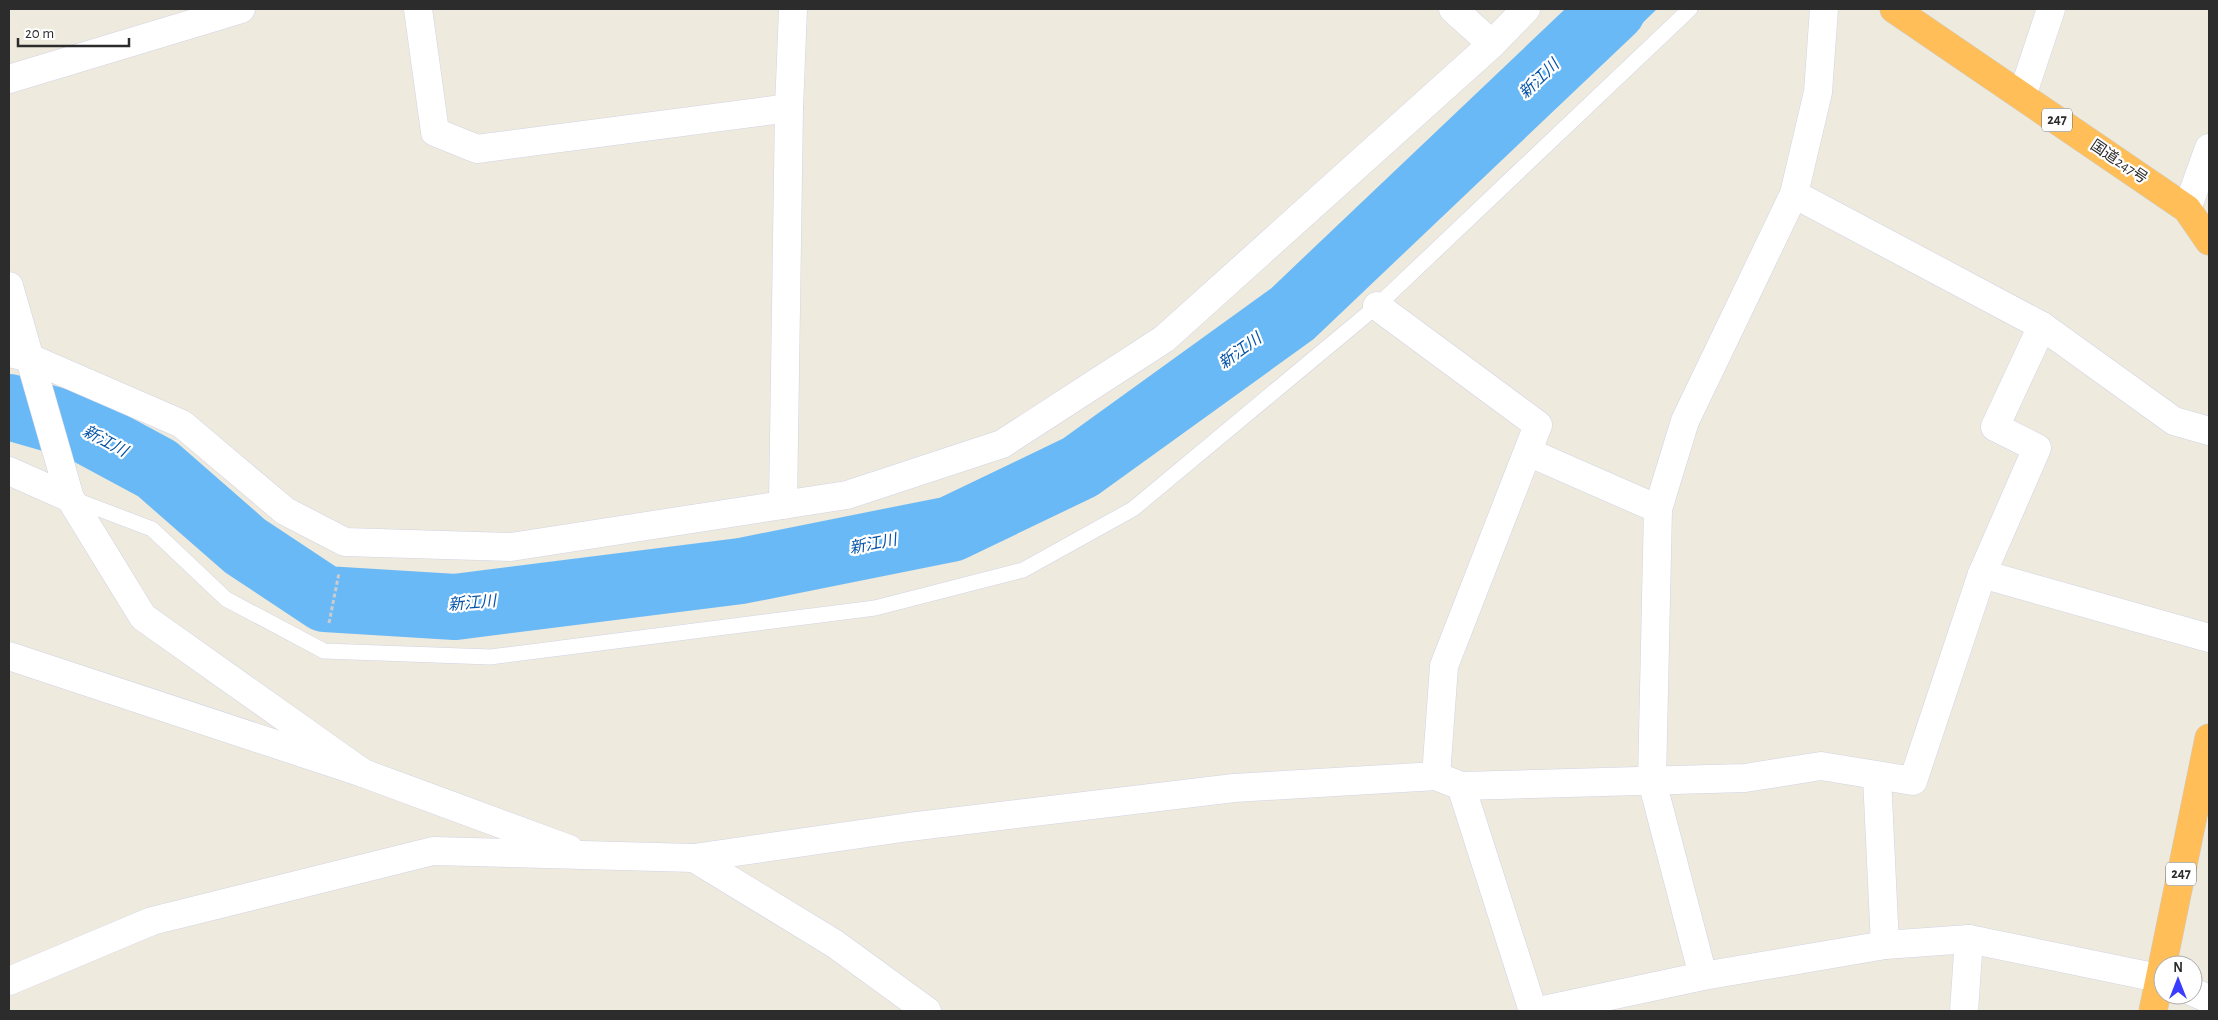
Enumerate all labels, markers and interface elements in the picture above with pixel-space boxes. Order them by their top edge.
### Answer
scale bar [18,15,129,47]
text: 20 m [25,26,54,41]
water label: 新江川 [1515,54,1563,101]
road number: 247 [2042,108,2072,132]
street label: 国道247号 [2088,137,2151,186]
water label: 新江川 [1215,328,1266,372]
water label: 新江川 [80,422,132,460]
water label: 新江川 [848,530,900,556]
water label: 新江川 [447,592,499,613]
road number: 247 [2166,862,2196,886]
north arrow [2153,955,2203,1005]
text: N [2173,961,2183,975]

